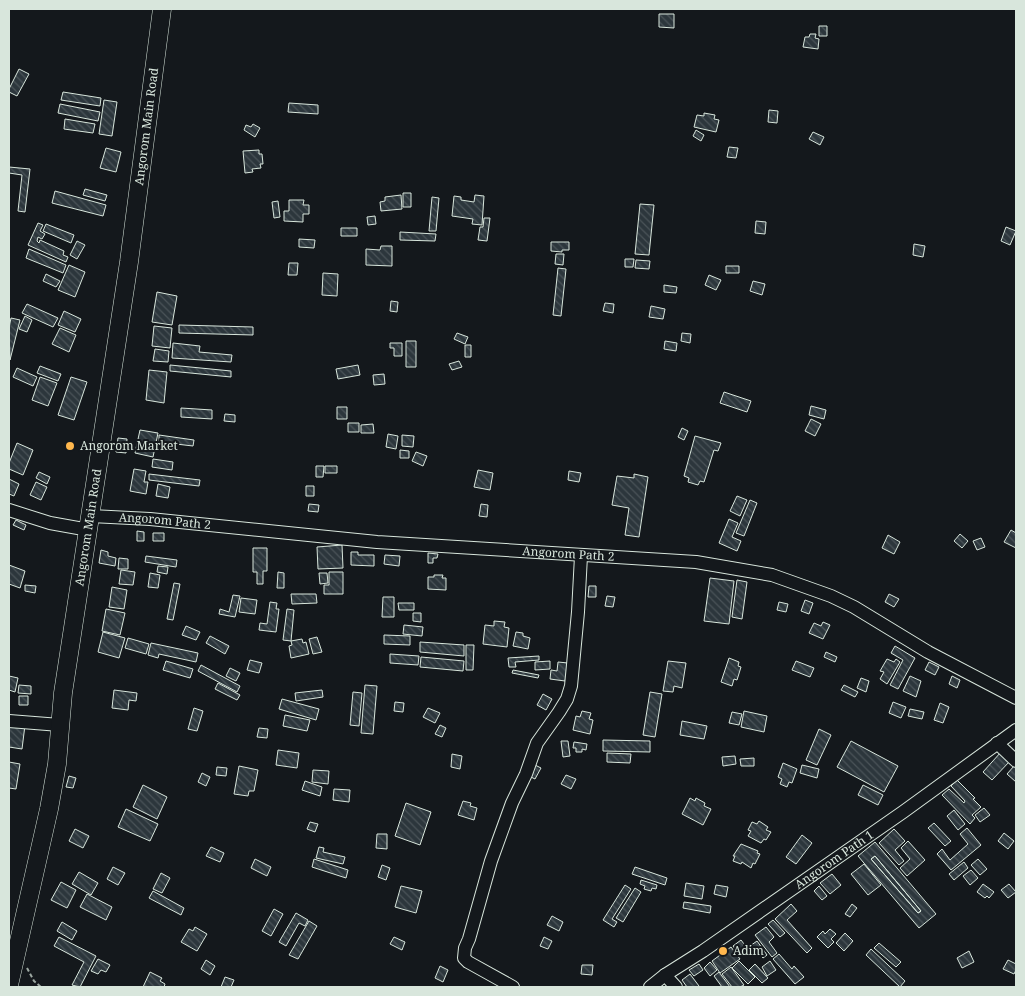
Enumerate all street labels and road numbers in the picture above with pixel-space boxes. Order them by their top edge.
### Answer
street label: Angorom Main Road [130,66,162,186]
street label: Angorom Main Road [71,467,105,587]
street label: Angorom Path 2 [118,508,212,533]
street label: Angorom Path 2 [522,542,615,565]
street label: Angorom Path 1 [791,826,877,893]

